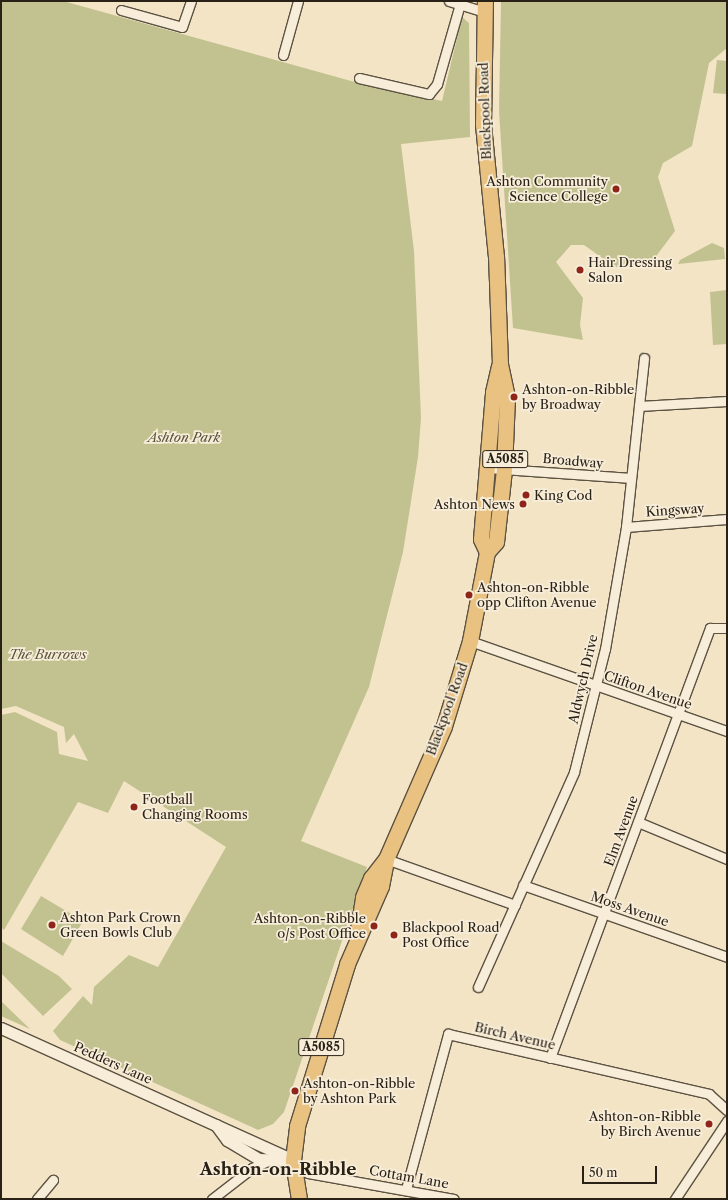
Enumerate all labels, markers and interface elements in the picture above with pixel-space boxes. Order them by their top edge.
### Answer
street label: Blackpool Road [476,62,494,160]
place label: Ashton Community Science College [486,174,608,205]
marker: Ashton Community Science College [611,184,621,194]
place label: Hair Dressing Salon [588,255,672,286]
marker: Hair Dressing Salon [575,265,585,275]
place label: Ashton-on-Ribble by Broadway [522,382,634,413]
marker: Ashton-on-Ribble by Broadway [509,392,519,402]
park label: Ashton Park [148,429,220,445]
road number: A5085 [482,449,528,469]
street label: Broadway [542,451,604,471]
place label: King Cod [534,487,592,503]
marker: King Cod [521,490,531,500]
place label: Ashton News [434,496,515,512]
marker: Ashton News [518,499,528,509]
street label: Kingsway [645,500,705,520]
place label: Ashton-on-Ribble opp Clifton Avenue [477,580,597,611]
marker: Ashton-on-Ribble opp Clifton Avenue [464,590,474,600]
street label: Aldwych Drive [565,633,601,725]
park label: The Burrows [9,646,87,662]
street label: Blackpool Road [423,661,471,757]
street label: Clifton Avenue [602,668,694,712]
place label: Football Changing Rooms [142,792,248,823]
street label: Elm Avenue [601,793,641,869]
marker: Football Changing Rooms [129,802,139,812]
street label: Moss Avenue [589,888,671,930]
place label: Ashton Park Crown Green Bowls Club [60,910,181,941]
place label: Ashton-on-Ribble o/s Post Office [254,911,366,942]
marker: Ashton Park Crown Green Bowls Club [47,920,57,930]
place label: Blackpool Road Post Office [402,920,499,951]
marker: Ashton-on-Ribble o/s Post Office [369,921,379,931]
marker: Blackpool Road Post Office [389,930,399,940]
street label: Birch Avenue [473,1019,557,1053]
road number: A5085 [298,1037,344,1057]
street label: Pedders Lane [71,1039,155,1087]
place label: Ashton-on-Ribble by Ashton Park [303,1076,415,1107]
marker: Ashton-on-Ribble by Ashton Park [290,1086,300,1096]
place label: Ashton-on-Ribble by Birch Avenue [589,1109,701,1140]
marker: Ashton-on-Ribble by Birch Avenue [704,1119,714,1129]
scale bar [584,1158,659,1184]
district label: Ashton-on-Ribble [200,1160,356,1180]
street label: Cottam Lane [368,1162,450,1192]
text: 50 m [589,1165,618,1180]

